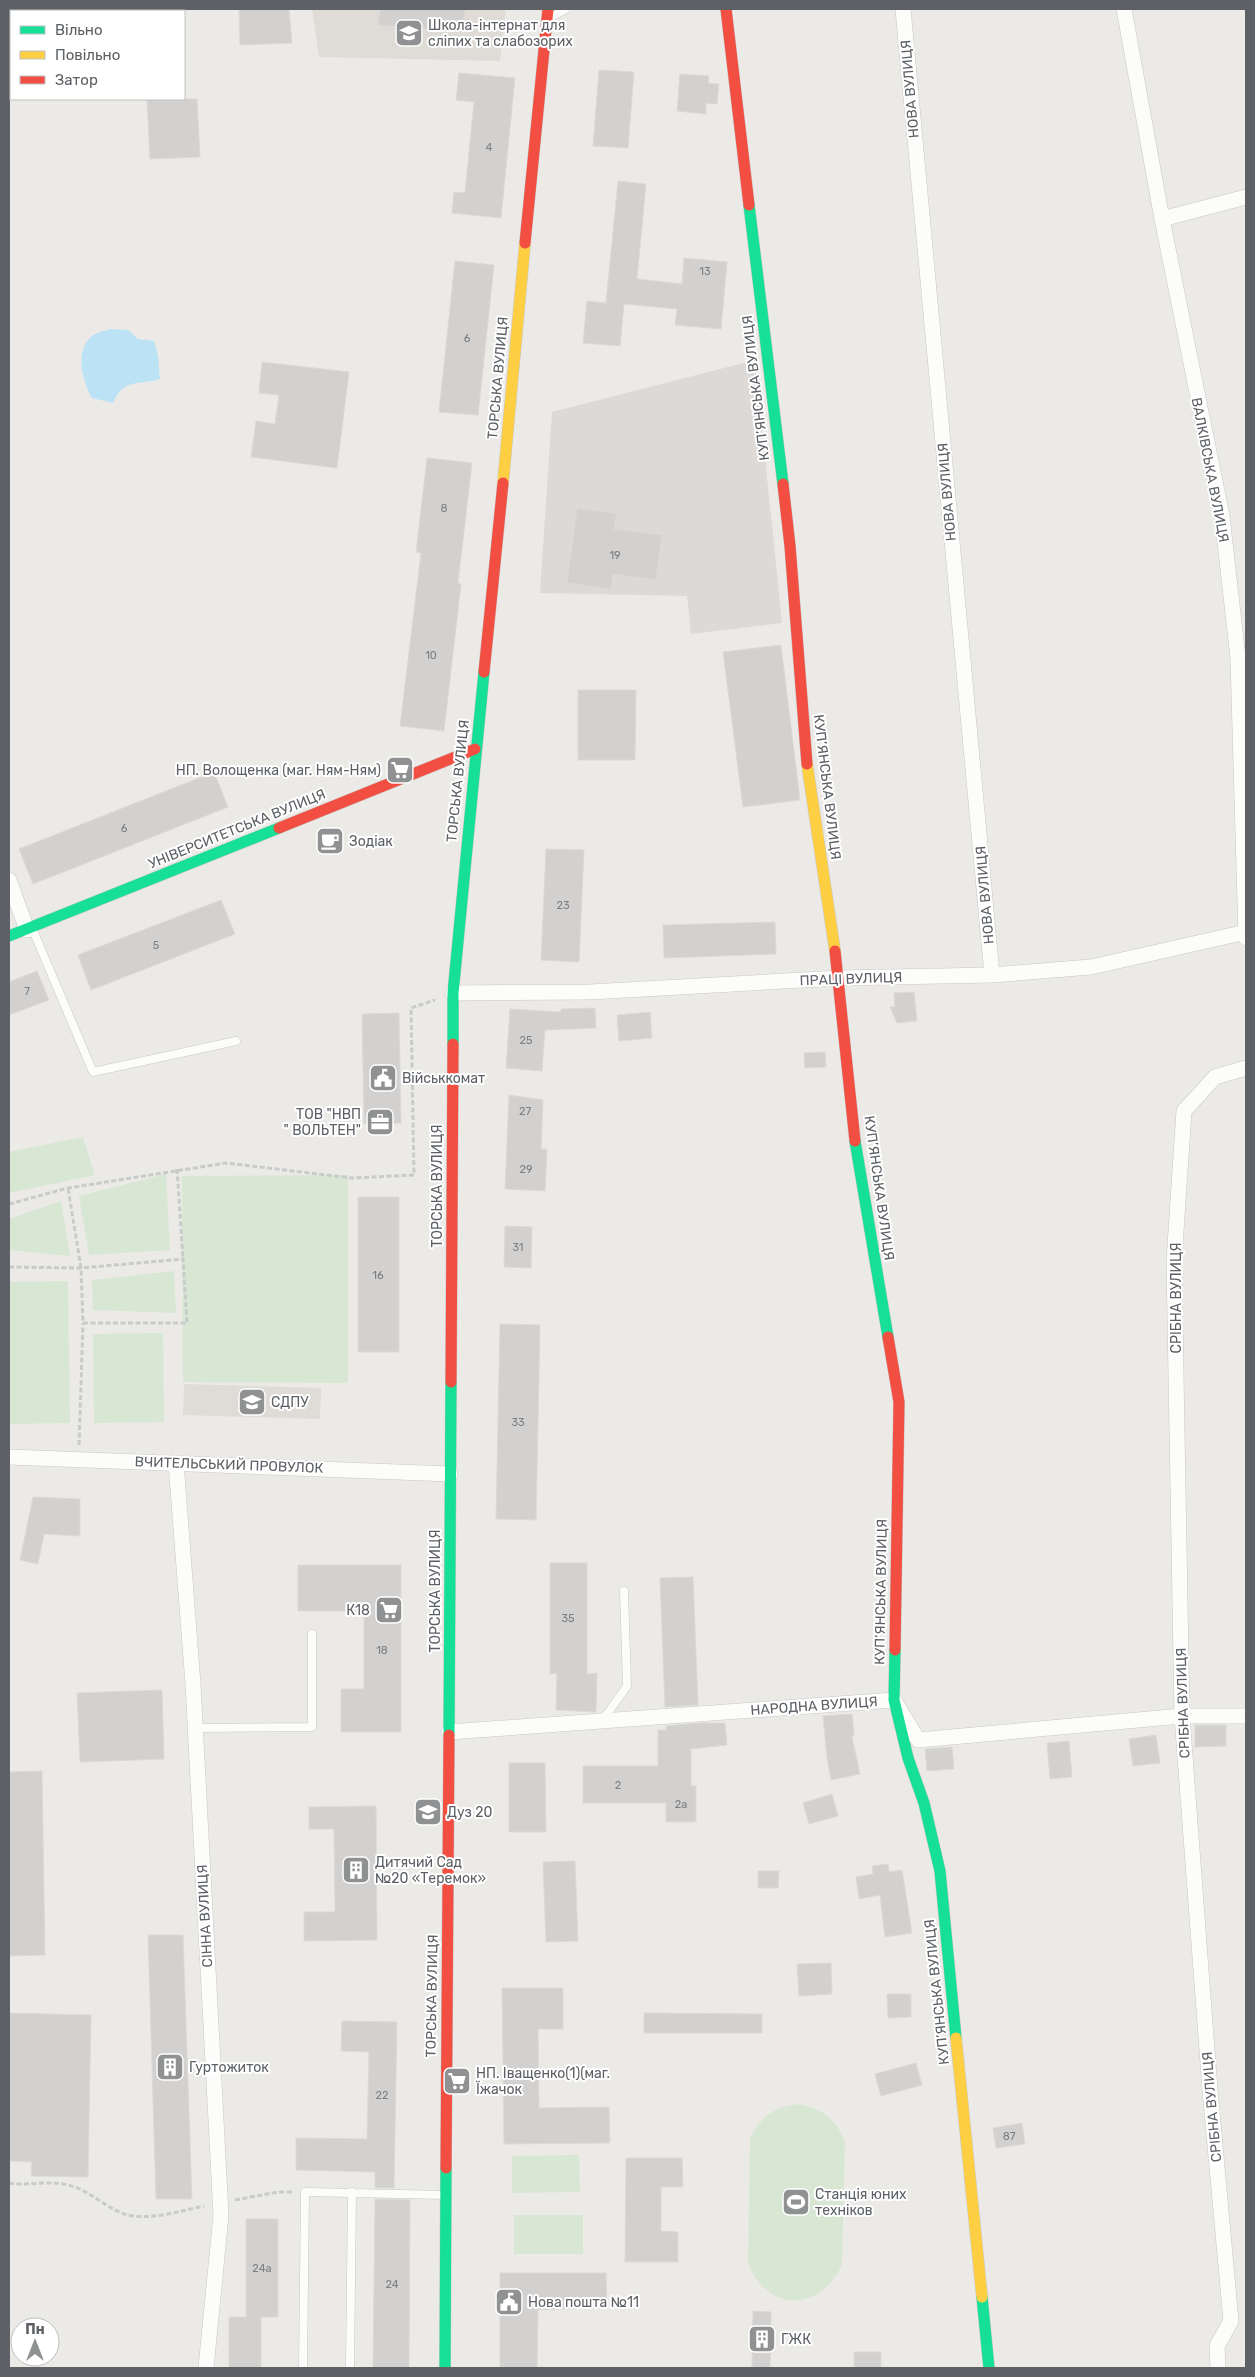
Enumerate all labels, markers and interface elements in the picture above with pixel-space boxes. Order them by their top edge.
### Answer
legend [10,10,185,100]
place label: Школа-інтернат для сліпих та слабозорих [428,17,573,50]
school or university icon: Школа-інтернат для сліпих та слабозорих [394,18,424,48]
text: Вільно [55,21,103,39]
street label: НОВА ВУЛИЦЯ [897,39,923,139]
text: Повільно [55,46,120,64]
text: Затор [55,71,98,89]
house number: 4 [486,141,493,154]
house number: 13 [699,265,711,278]
street label: КУП’ЯНСЬКА ВУЛИЦЯ [739,314,773,462]
street label: ТОРСЬКА ВУЛИЦЯ [484,316,512,440]
house number: 6 [464,332,471,345]
street label: ВАЛКІВСЬКА ВУЛИЦЯ [1188,396,1232,544]
street label: НОВА ВУЛИЦЯ [934,442,960,542]
house number: 8 [441,502,448,515]
house number: 19 [609,549,621,562]
house number: 10 [425,649,437,662]
street label: КУП’ЯНСЬКА ВУЛИЦЯ [810,713,844,861]
street label: ТОРСЬКА ВУЛИЦЯ [443,719,473,843]
supermarket icon: НП. Волощенка (маг. Ням-Ням) [385,755,415,785]
place label: НП. Волощенка (маг. Ням-Ням) [176,762,381,779]
street label: УНІВЕРСИТЕТСЬКА ВУЛИЦЯ [146,786,328,872]
house number: 6 [121,822,128,835]
cafe icon: Зодіак [315,826,345,856]
place label: Зодіак [349,833,393,850]
street label: НОВА ВУЛИЦЯ [972,845,998,945]
house number: 23 [556,899,570,912]
house number: 5 [153,939,160,952]
street label: ПРАЦІ ВУЛИЦЯ [799,969,903,989]
house number: 7 [24,985,30,998]
house number: 25 [520,1034,533,1047]
public building icon: Військкомат [368,1063,398,1093]
place label: Військкомат [402,1070,485,1087]
house number: 27 [519,1105,531,1118]
place label: ТОВ "НВП " ВОЛЬТЕН" [284,1106,361,1139]
office icon: ТОВ "НВП " ВОЛЬТЕН" [365,1107,395,1137]
street label: КУП’ЯНСЬКА ВУЛИЦЯ [860,1114,898,1262]
street label: ТОРСЬКА ВУЛИЦЯ [429,1124,446,1248]
house number: 29 [520,1163,532,1176]
house number: 31 [512,1241,524,1254]
street label: СРІБНА ВУЛИЦЯ [1168,1243,1185,1353]
house number: 16 [372,1269,384,1282]
school or university icon: СДПУ [237,1387,267,1417]
place label: СДПУ [271,1394,309,1411]
house number: 33 [511,1416,525,1429]
street label: ВЧИТЕЛЬСЬКИЙ ПРОВУЛОК [134,1452,324,1477]
street label: КУП’ЯНСЬКА ВУЛИЦЯ [871,1519,891,1665]
street label: ТОРСЬКА ВУЛИЦЯ [427,1529,444,1653]
supermarket icon: К18 [374,1595,404,1625]
place label: К18 [346,1602,370,1619]
house number: 35 [561,1612,575,1625]
house number: 18 [376,1644,388,1657]
street label: СРІБНА ВУЛИЦЯ [1173,1647,1193,1759]
street label: НАРОДНА ВУЛИЦЯ [750,1693,878,1719]
house number: 2 [615,1779,621,1792]
school or university icon: Дуз 20 [413,1797,443,1827]
house number: 2а [675,1798,687,1811]
place label: Дуз 20 [447,1804,492,1821]
place label: Дитячий Сад №20 «Теремок» [375,1854,486,1887]
building icon: Дитячий Сад №20 «Теремок» [341,1855,371,1885]
street label: СІННА ВУЛИЦЯ [194,1864,216,1968]
street label: КУП’ЯНСЬКА ВУЛИЦЯ [921,1918,953,2066]
street label: ТОРСЬКА ВУЛИЦЯ [422,1934,442,2058]
street label: СРІБНА ВУЛИЦЯ [1199,2051,1225,2163]
building icon: Гуртожиток [155,2052,185,2082]
place label: Гуртожиток [189,2059,269,2076]
place label: НП. Іващенко(1)(маг. Їжачок [476,2065,610,2098]
supermarket icon: НП. Іващенко(1)(маг. Їжачок [442,2066,472,2096]
house number: 22 [376,2089,388,2102]
house number: 87 [1003,2130,1016,2143]
place label: Станцiя юних технiков [815,2186,907,2219]
sports icon: Станцiя юних технiков [781,2187,811,2217]
house number: 24а [252,2262,272,2275]
house number: 24 [385,2278,399,2291]
public building icon: Нова пошта №11 [494,2287,524,2317]
place label: Нова пошта №11 [528,2294,639,2311]
north arrow [10,2317,60,2367]
text: Пн [25,2321,45,2338]
building icon: ГЖК [747,2324,777,2354]
place label: ГЖК [781,2331,811,2348]

